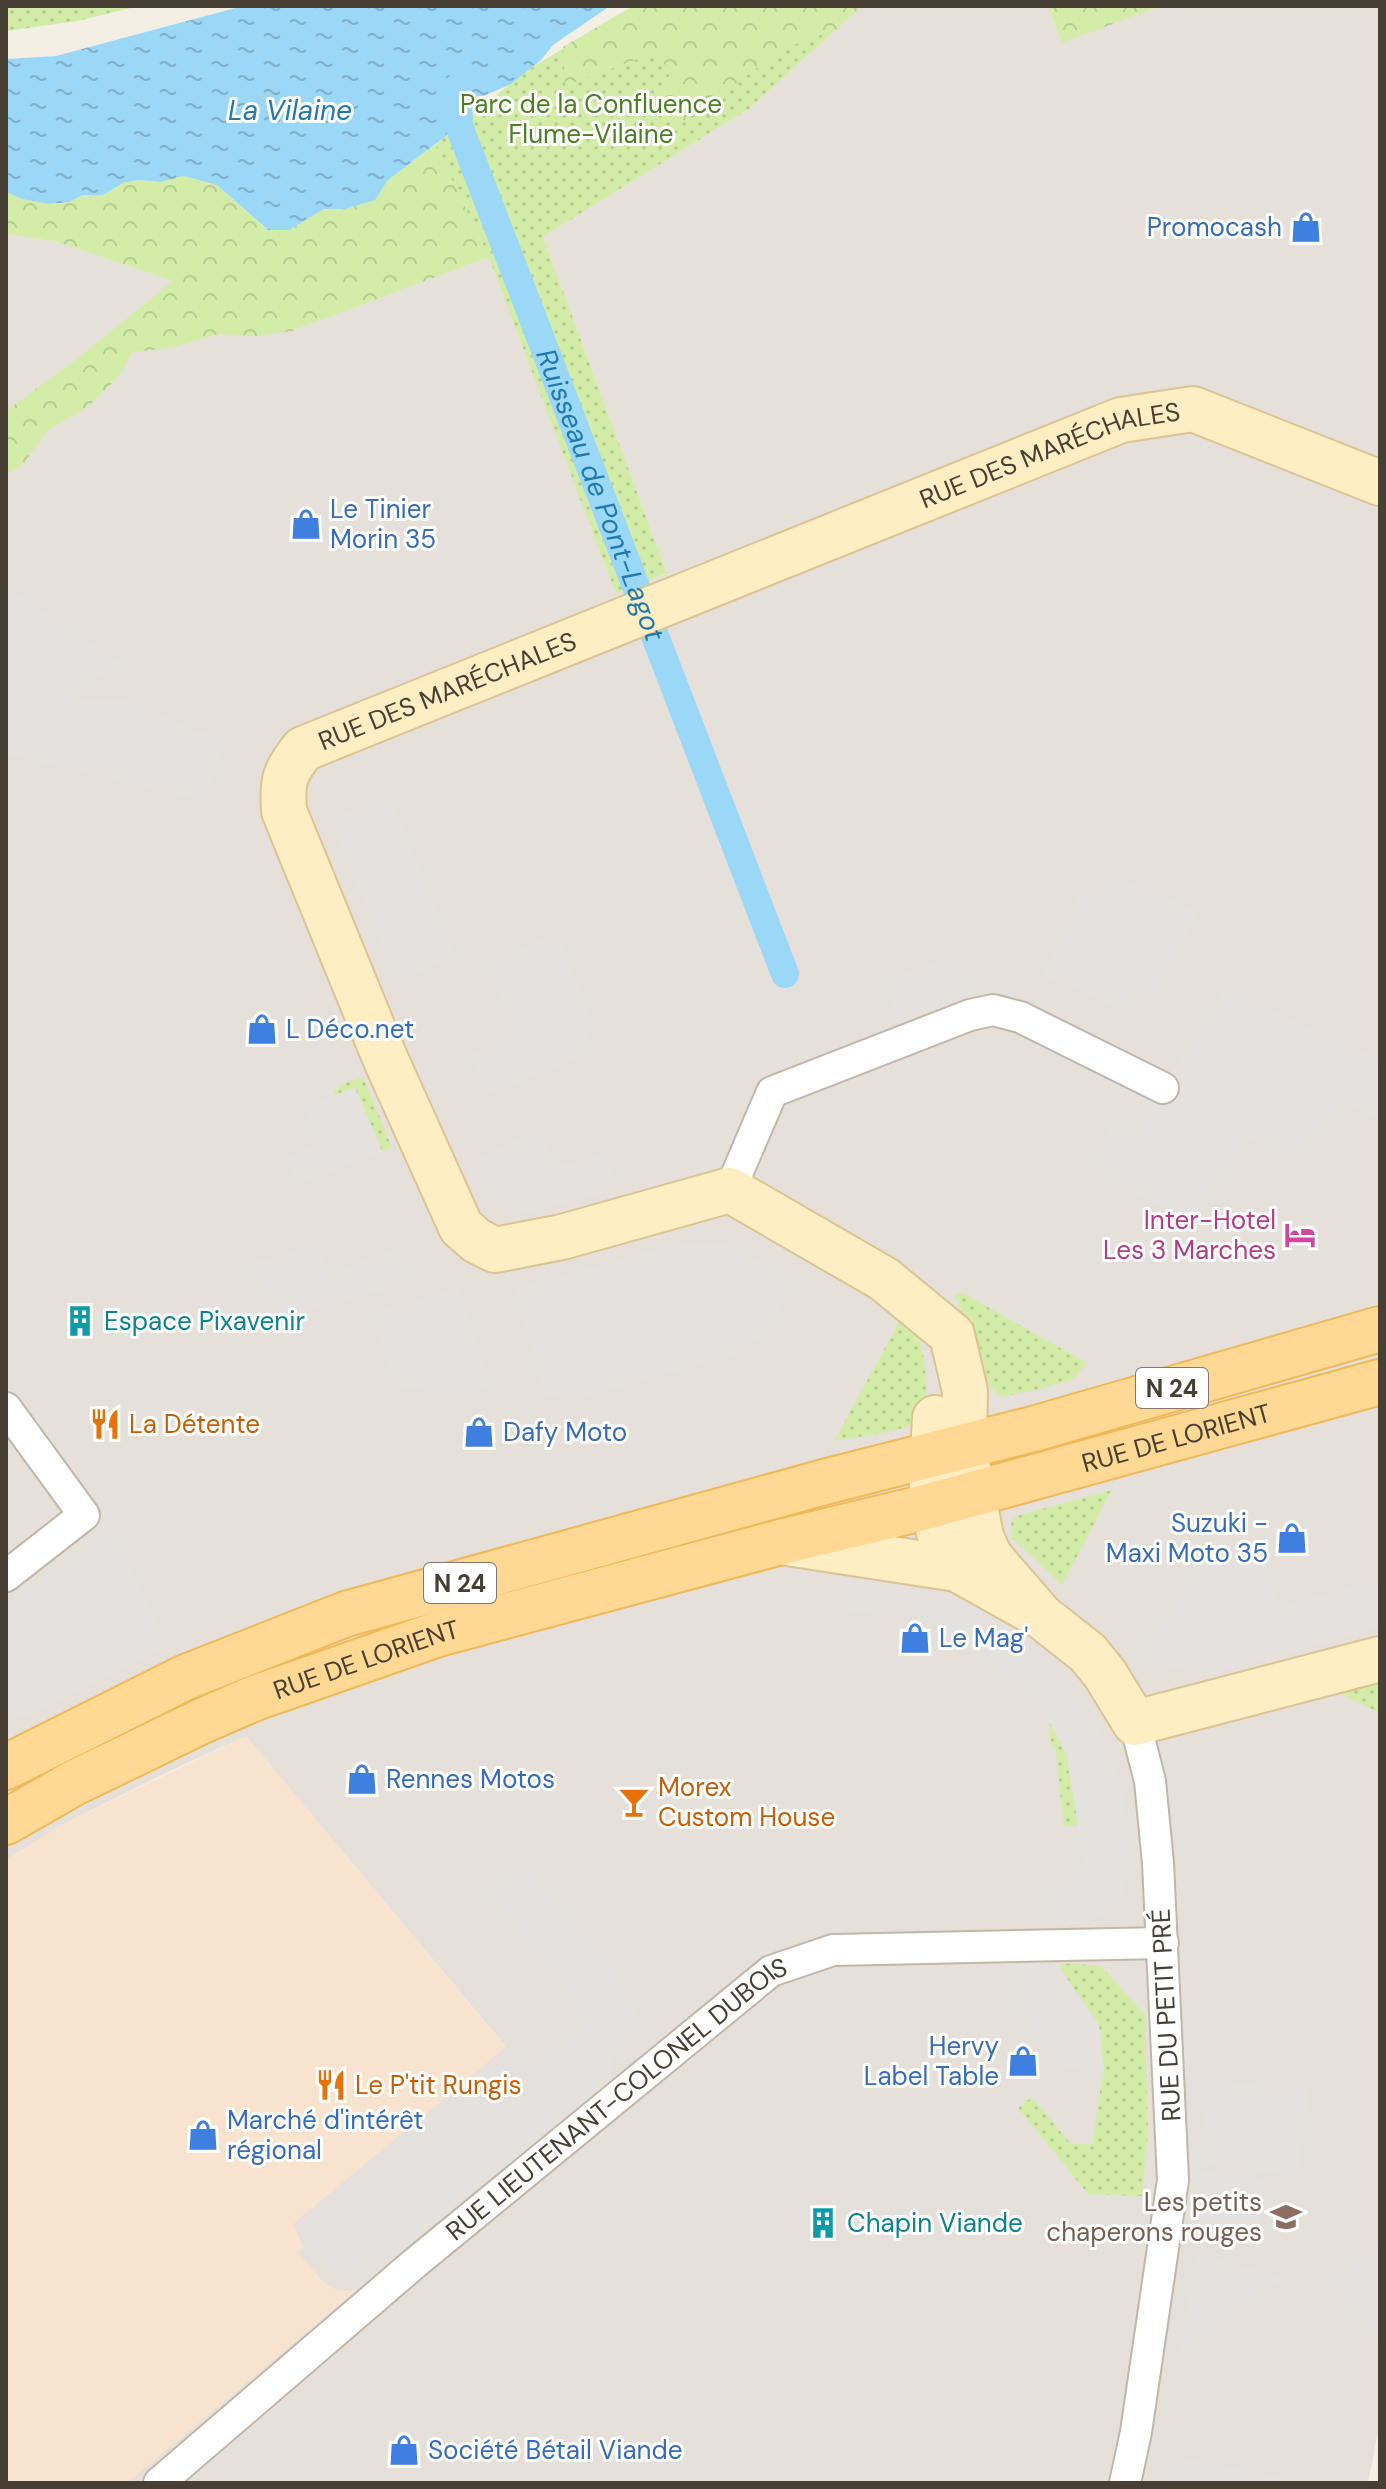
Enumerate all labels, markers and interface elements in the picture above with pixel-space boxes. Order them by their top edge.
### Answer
park label: Parc de la Confluence Flume-Vilaine [460,87,722,151]
water label: La Vilaine [228,92,352,129]
place label: Promocash [1147,210,1282,244]
shop icon: Promocash [1289,210,1323,244]
water label: Ruisseau de Pont-Lagot [528,343,674,646]
street label: RUE DES MARÉCHALES [915,394,1182,516]
place label: Le Tinier Morin 35 [330,492,436,556]
shop icon: Le Tinier Morin 35 [289,507,323,541]
street label: RUE DES MARÉCHALES [313,624,581,758]
shop icon: L Déco.net [245,1012,279,1046]
place label: L Déco.net [286,1012,414,1046]
place label: Inter-Hotel Les 3 Marches [1103,1203,1276,1267]
hotel icon: Inter-Hotel Les 3 Marches [1283,1218,1317,1252]
building icon: Espace Pixavenir [63,1304,97,1338]
place label: Espace Pixavenir [104,1304,305,1338]
road number: N 24 [1136,1368,1208,1408]
street label: RUE DE LORIENT [1078,1396,1274,1480]
restaurant icon: La Détente [88,1407,122,1441]
place label: La Détente [129,1407,260,1441]
shop icon: Dafy Moto [462,1415,496,1449]
place label: Dafy Moto [503,1415,627,1449]
place label: Suzuki - Maxi Moto 35 [1106,1506,1268,1570]
shop icon: Suzuki - Maxi Moto 35 [1275,1521,1309,1555]
road number: N 24 [424,1563,496,1603]
street label: RUE DE LORIENT [269,1612,463,1707]
shop icon: Le Mag' [898,1621,932,1655]
place label: Le Mag' [939,1621,1029,1655]
shop icon: Rennes Motos [345,1762,379,1796]
place label: Rennes Motos [386,1762,555,1796]
place label: Morex Custom House [658,1770,835,1834]
bar icon: Morex Custom House [617,1785,651,1819]
street label: RUE DU PETIT PRÉ [1143,1908,1189,2122]
street label: RUE LIEUTENANT-COLONEL DUBOIS [439,1950,791,2248]
place label: Hervy Label Table [864,2029,999,2093]
shop icon: Hervy Label Table [1006,2044,1040,2078]
restaurant icon: Le P'tit Rungis [314,2068,348,2102]
place label: Le P'tit Rungis [355,2068,522,2102]
place label: Marché d'intérêt régional [227,2103,423,2167]
shop icon: Marché d'intérêt régional [186,2118,220,2152]
place label: Les petits chaperons rouges [1046,2185,1262,2249]
school or university icon: Les petits chaperons rouges [1269,2200,1303,2234]
building icon: Chapin Viande [806,2206,840,2240]
place label: Chapin Viande [847,2206,1023,2240]
shop icon: Société Bétail Viande [387,2433,421,2467]
place label: Société Bétail Viande [428,2433,683,2467]

